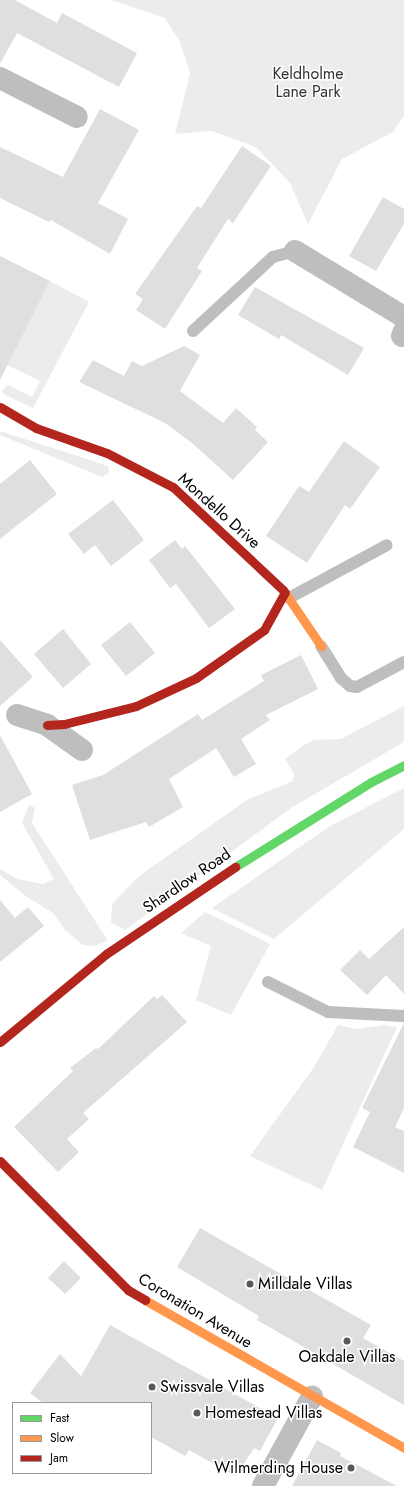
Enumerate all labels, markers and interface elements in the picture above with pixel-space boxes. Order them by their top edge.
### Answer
park label: Keldholme Lane Park [272,64,344,102]
street label: Mondello Drive [174,469,264,553]
street label: Shardlow Road [139,845,235,917]
street label: Coronation Avenue [135,1269,255,1353]
place label: Milldale Villas [258,1274,352,1294]
marker: Milldale Villas [245,1279,255,1289]
marker: Oakdale Villas [342,1336,352,1346]
place label: Oakdale Villas [298,1347,396,1367]
place label: Swissvale Villas [160,1377,264,1397]
marker: Swissvale Villas [147,1382,157,1392]
legend [12,1402,152,1474]
place label: Homestead Villas [205,1403,322,1423]
marker: Homestead Villas [192,1408,202,1418]
text: Fast [50,1409,69,1427]
text: Slow [50,1429,74,1447]
text: Jam [50,1449,68,1467]
place label: Wilmerding House [214,1458,343,1478]
marker: Wilmerding House [346,1463,356,1473]

